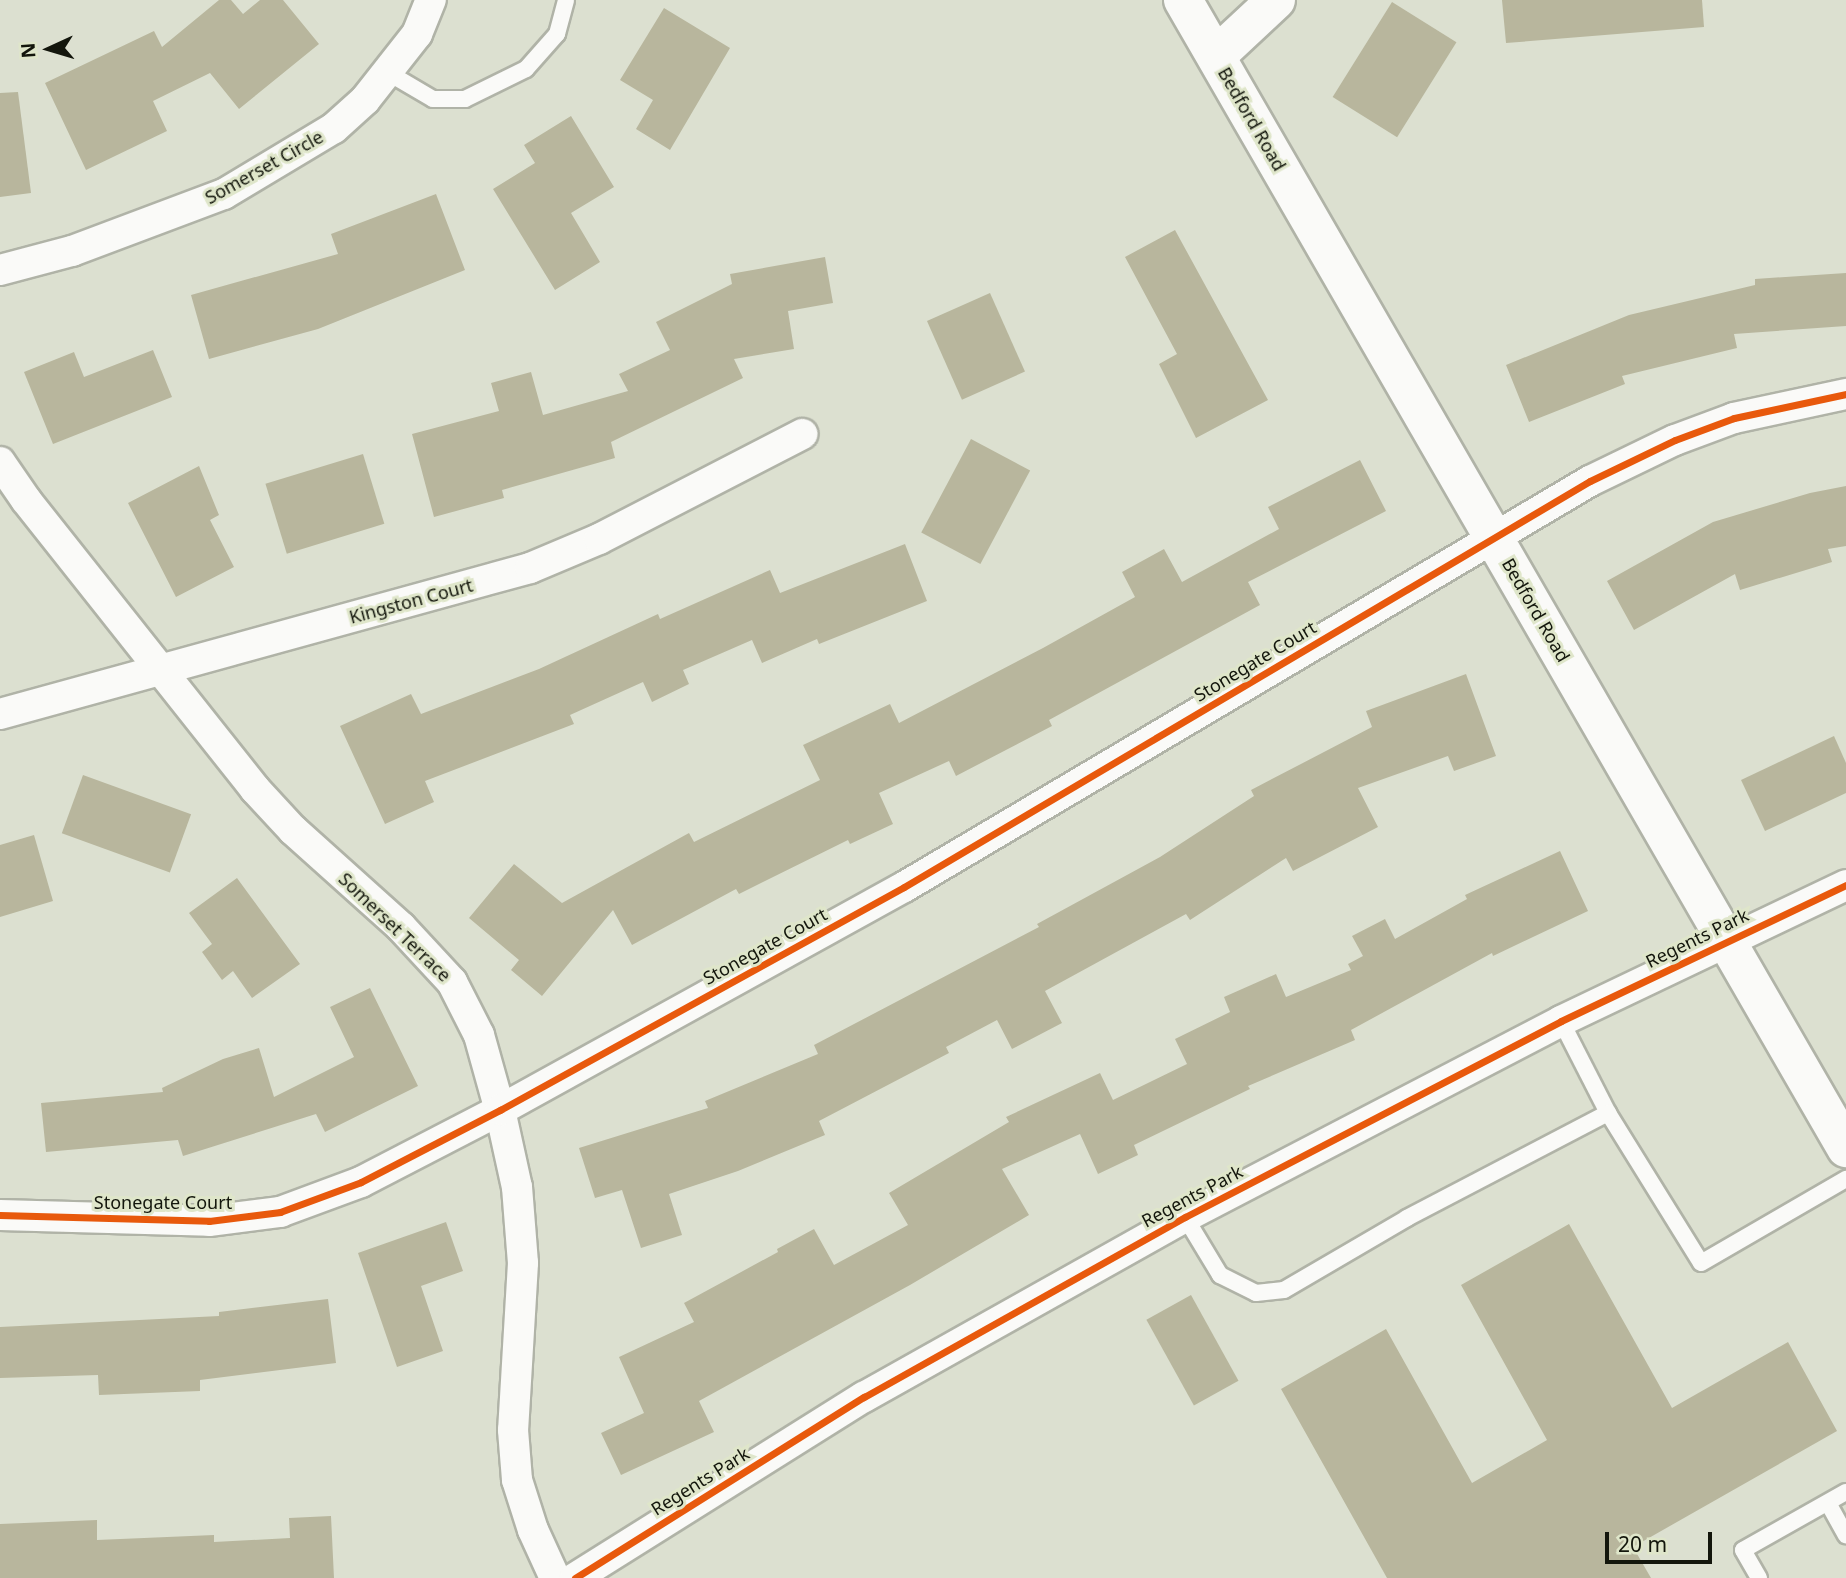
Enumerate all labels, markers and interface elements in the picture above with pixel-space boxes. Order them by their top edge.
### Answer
north arrow [14,14,84,84]
text: N [15,42,42,59]
street label: Bedford Road [1214,63,1290,175]
street label: Somerset Circle [201,126,327,208]
street label: Bedford Road [1498,554,1574,666]
street label: Kingston Court [347,574,475,628]
street label: Stonegate Court [1190,616,1320,706]
street label: Somerset Terrace [334,868,456,986]
street label: Stonegate Court [699,903,831,989]
street label: Regents Park [1642,904,1752,972]
street label: Regents Park [1138,1160,1246,1232]
street label: Stonegate Court [94,1191,232,1213]
street label: Regents Park [647,1442,753,1520]
scale bar [1608,1518,1715,1562]
text: 20 m [1618,1530,1667,1558]

